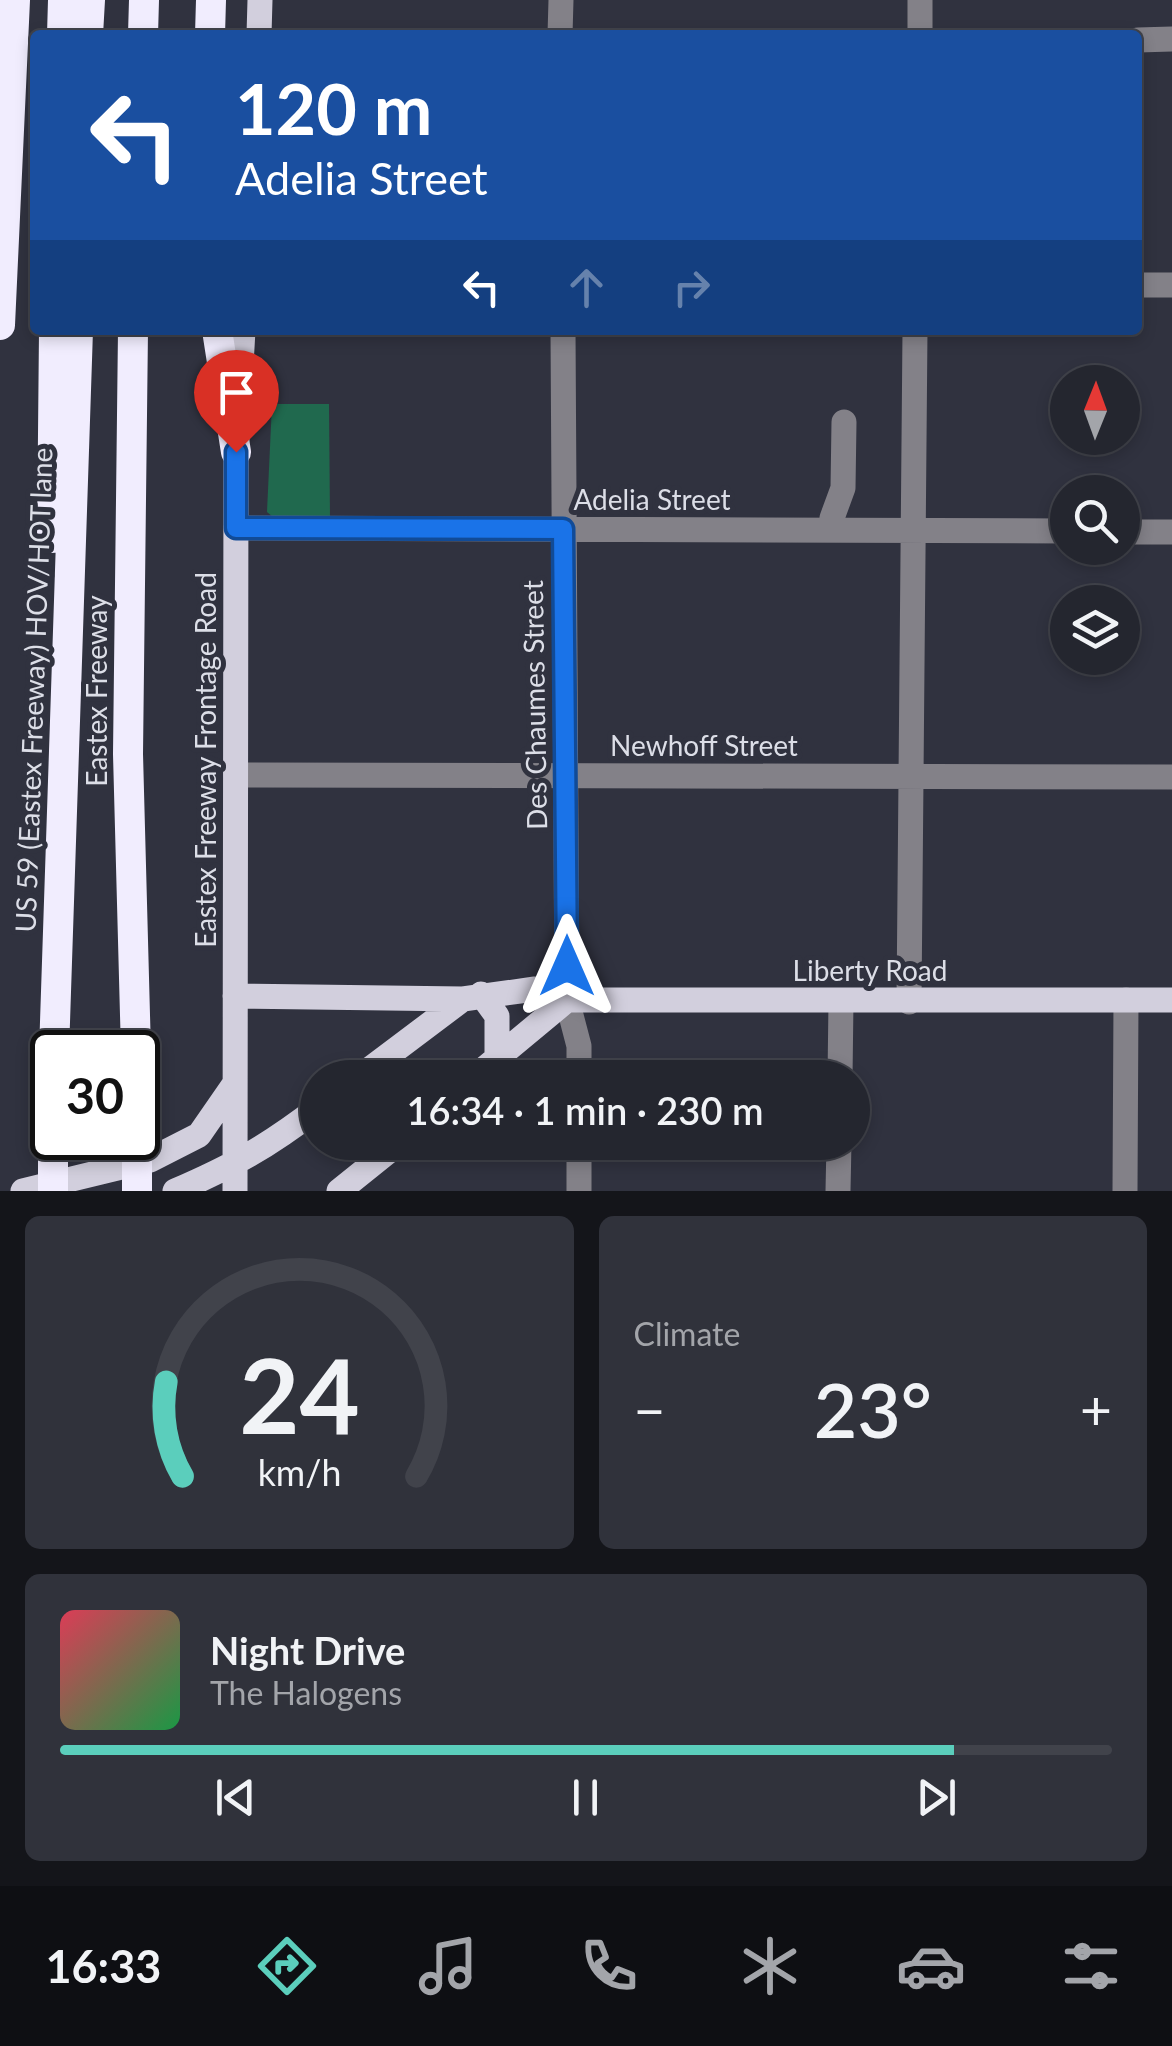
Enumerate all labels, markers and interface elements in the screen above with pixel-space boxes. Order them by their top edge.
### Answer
text: 120 m [235,66,432,150]
icon: left [70,70,200,200]
text: Adelia Street [235,151,488,205]
icon: left [454,260,509,315]
icon: ahead [559,260,614,315]
icon: right [664,260,719,315]
pin [194,350,279,453]
icon: arrive [209,365,264,420]
north arrow [1050,365,1140,455]
map controls [1050,365,1140,675]
street label: US 59 (Eastex Freeway) HOV/HOT lane [8,447,58,933]
button: search [1050,475,1140,565]
street label: Adelia Street [573,482,731,516]
street label: Eastex Freeway Frontage Road [188,572,222,948]
street label: Des Chaumes Street [515,580,553,830]
button: layers [1050,585,1140,675]
street label: Eastex Freeway [79,595,113,787]
street label: Newhoff Street [610,728,798,762]
position arrow [515,914,619,1018]
street label: Liberty Road [793,953,947,987]
speed limit sign: 30 [30,1030,160,1160]
text: 16:34 · 1 min · 230 m [407,1087,763,1133]
text: Climate [634,1314,740,1353]
text: 24 [239,1331,360,1456]
text: 23° [814,1364,932,1454]
text: − [634,1376,665,1442]
text: + [1080,1376,1112,1442]
text: km/h [257,1451,341,1494]
text: Night Drive [210,1627,405,1673]
text: The Halogens [210,1673,402,1712]
icon: previous [208,1770,263,1825]
icon: pause [558,1770,613,1825]
icon: next [909,1770,964,1825]
icon: directions [252,1931,322,2001]
icon: music [413,1931,483,2001]
icon: phone [574,1931,644,2001]
icon: climate [735,1931,805,2001]
icon: car [896,1931,966,2001]
icon: filters [1056,1931,1126,2001]
text: 16:33 [45,1939,161,1993]

